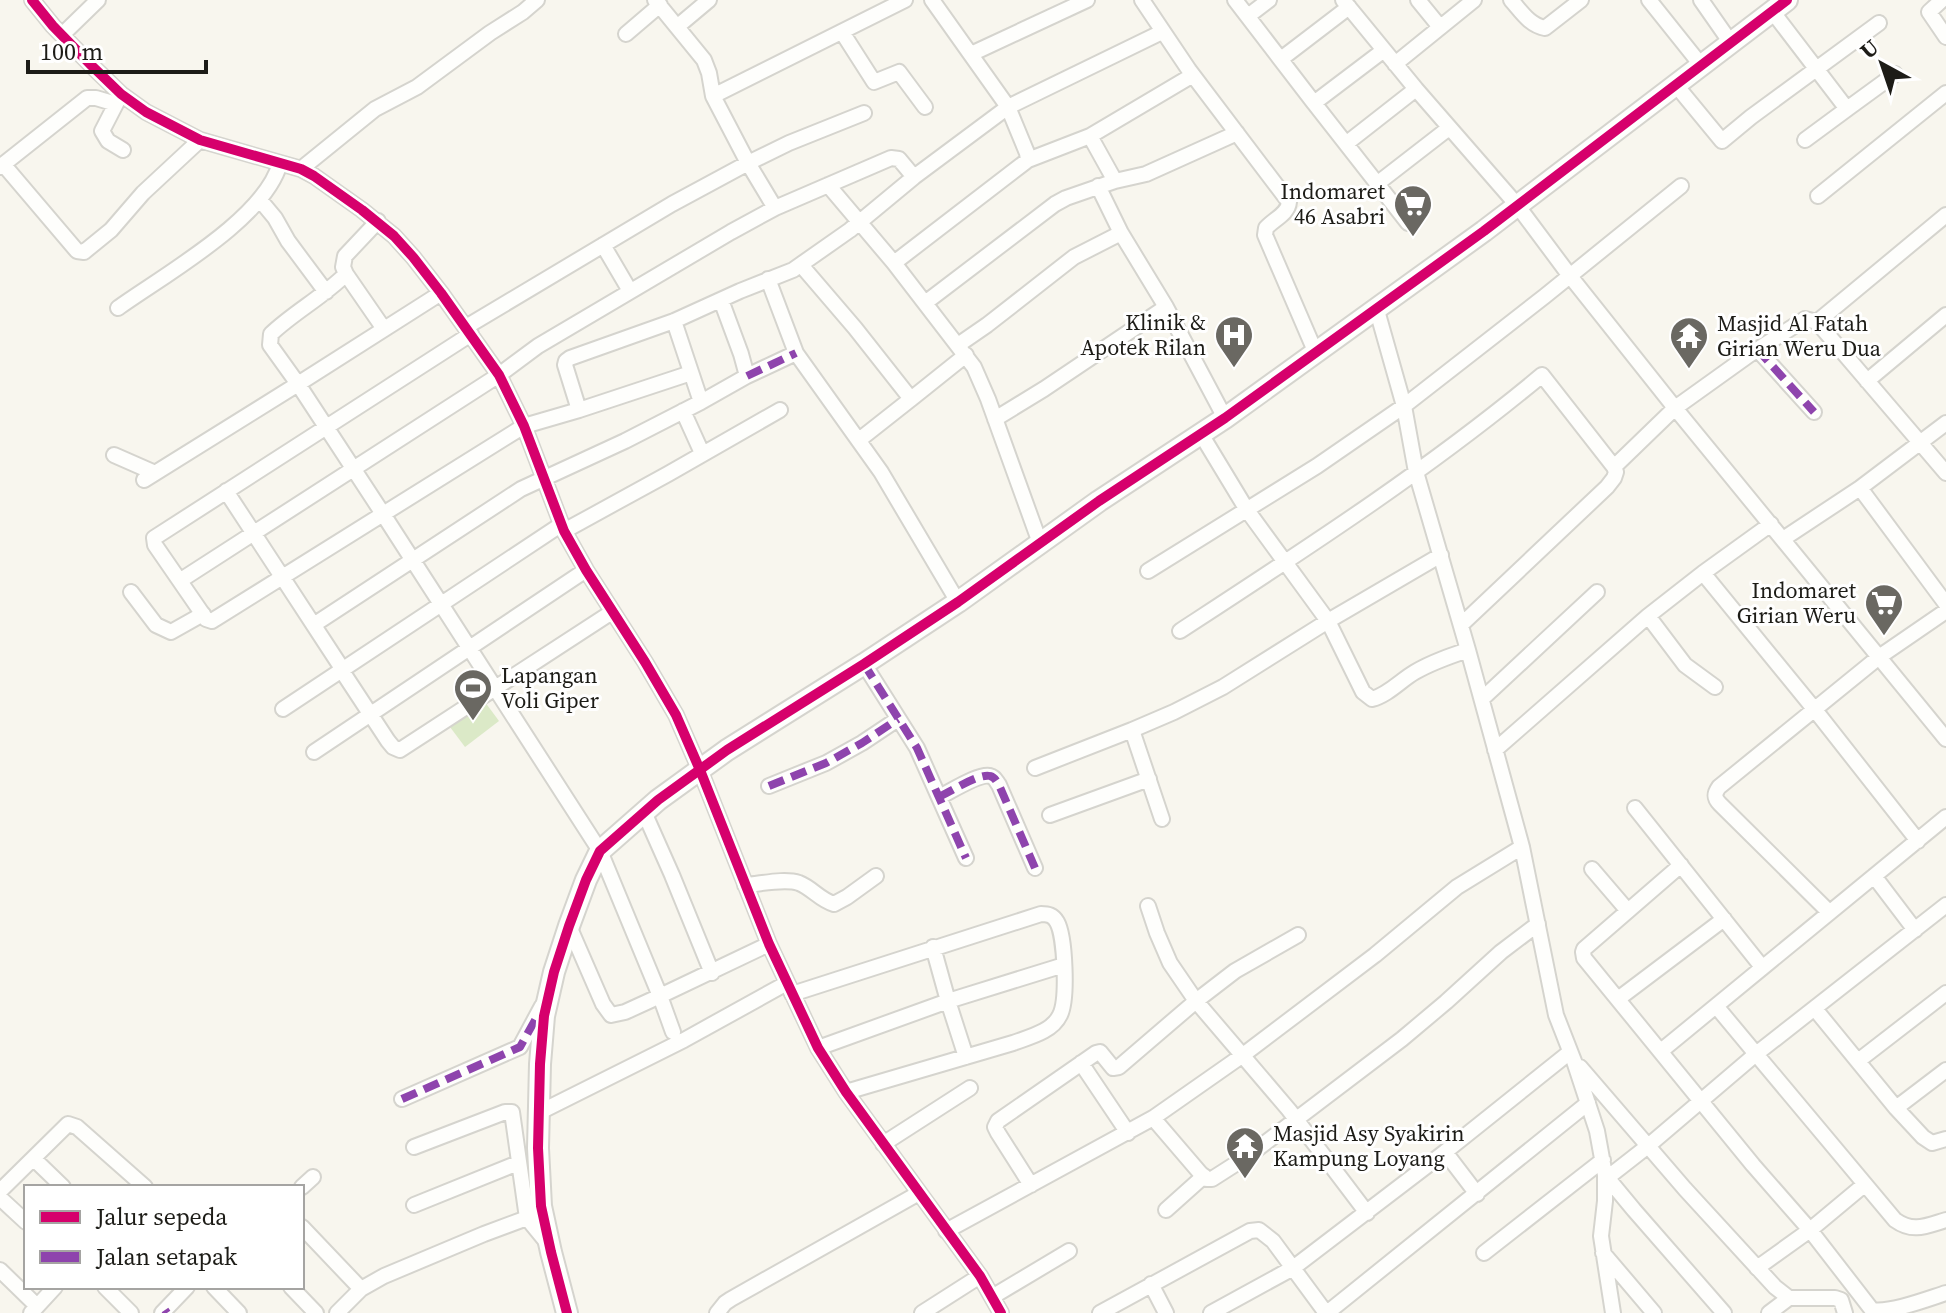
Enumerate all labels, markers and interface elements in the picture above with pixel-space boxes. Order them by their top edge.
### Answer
scale bar [28,24,206,74]
north arrow [1842,24,1922,104]
text: U [1853,32,1885,65]
text: 100 m [40,35,103,68]
place label: Indomaret 46 Asabri [1281,176,1386,231]
supermarket icon: Indomaret 46 Asabri [1392,183,1434,238]
place label: Klinik & Apotek Rilan [1080,307,1206,362]
place label: Masjid Al Fatah Girian Weru Dua [1717,308,1882,363]
hospital icon: Klinik & Apotek Rilan [1213,314,1255,369]
temple icon: Masjid Al Fatah Girian Weru Dua [1668,315,1710,370]
place label: Indomaret Girian Weru [1737,575,1857,630]
supermarket icon: Indomaret Girian Weru [1863,582,1905,637]
place label: Lapangan Voli Giper [501,660,600,715]
sports icon: Lapangan Voli Giper [452,667,494,722]
place label: Masjid Asy Syakirin Kampung Loyang [1273,1118,1465,1173]
temple icon: Masjid Asy Syakirin Kampung Loyang [1224,1125,1266,1180]
legend [24,1185,304,1289]
text: Jalur sepeda [95,1200,228,1233]
text: Jalan setapak [95,1240,238,1273]

